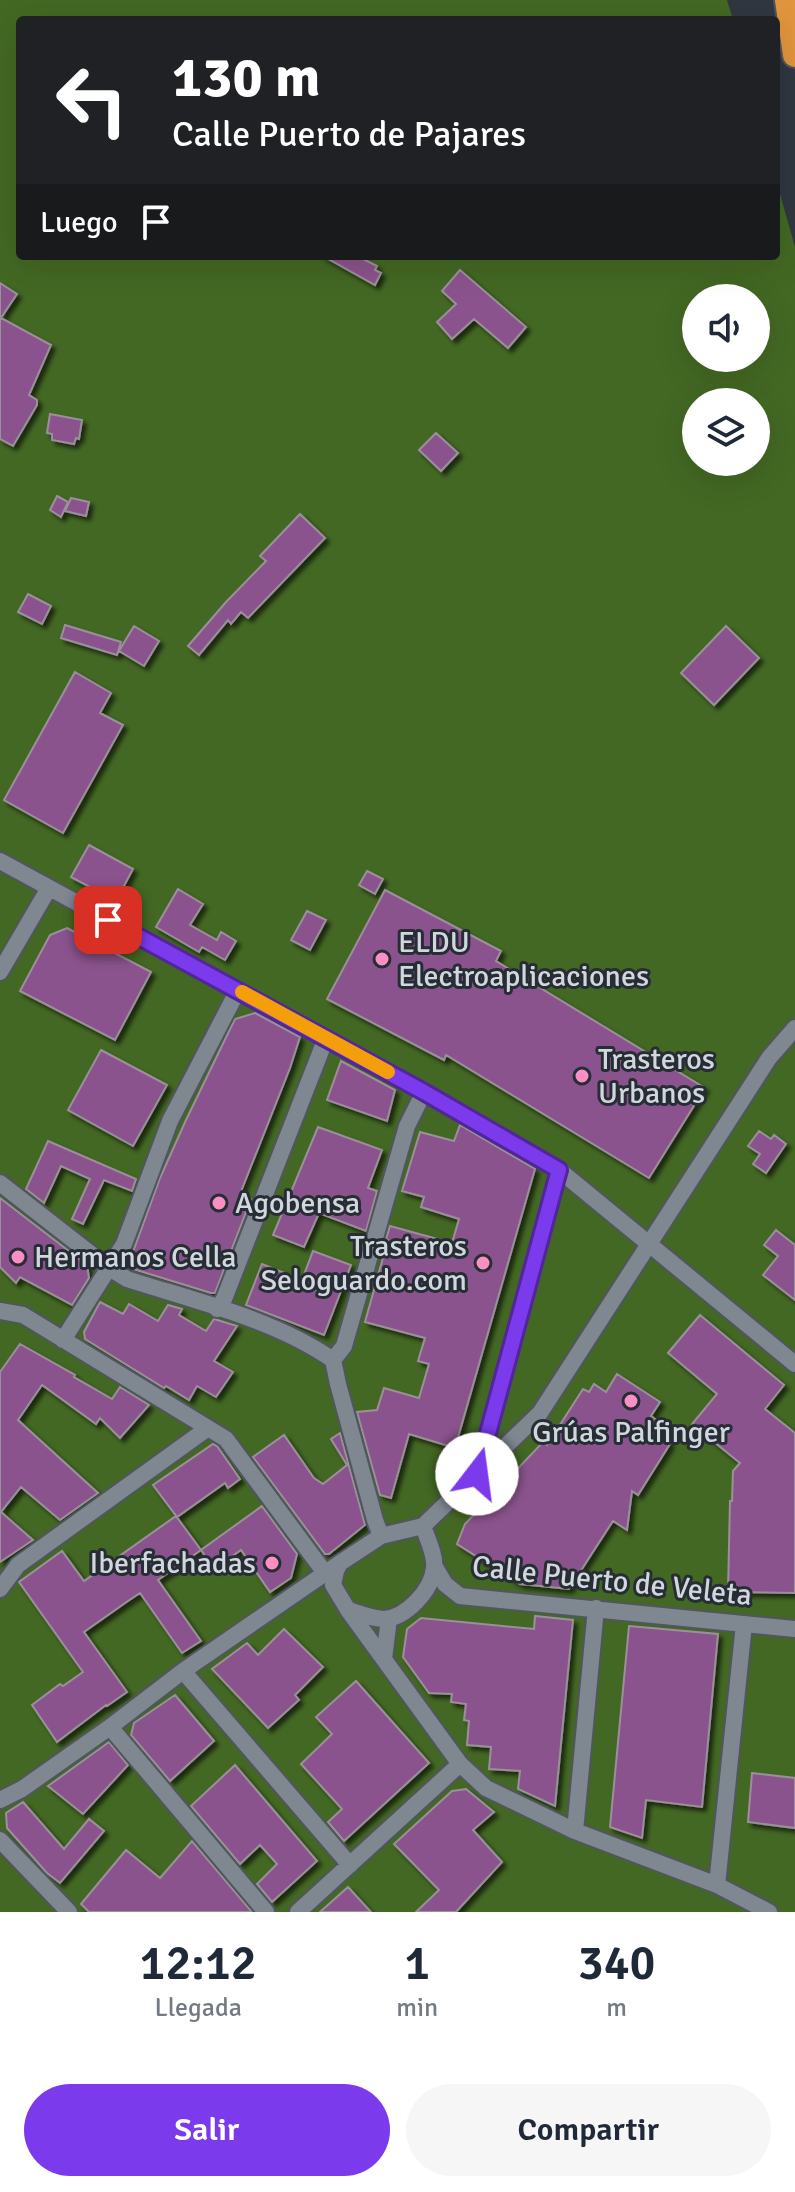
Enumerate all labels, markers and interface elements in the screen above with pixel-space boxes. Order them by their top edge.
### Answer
text: 130 m [172,43,320,112]
icon: left [40,48,144,152]
text: Calle Puerto de Pajares [172,112,526,157]
icon: arrive [134,200,178,244]
text: Luego [40,204,118,241]
map controls [682,284,770,476]
button: sound [682,284,770,372]
button: layers [682,388,770,476]
pin [74,886,142,954]
icon: arrive [86,898,130,942]
place label: ELDU Electroaplicaciones [398,924,649,995]
marker: ELDU Electroaplicaciones [373,950,391,968]
place label: Trasteros Urbanos [598,1041,715,1112]
marker: Trasteros Urbanos [573,1067,591,1085]
place label: Agobensa [235,1185,360,1222]
marker: Agobensa [210,1194,228,1212]
place label: Trasteros Seloguardo.com [260,1228,467,1299]
place label: Hermanos Cella [34,1239,237,1276]
marker: Hermanos Cella [9,1248,27,1266]
marker: Trasteros Seloguardo.com [474,1254,492,1272]
marker: Grúas Palfinger [622,1392,640,1410]
place label: Grúas Palfinger [532,1414,730,1451]
position arrow [435,1432,519,1516]
place label: Iberfachadas [89,1545,256,1582]
street label: Calle Puerto de Veleta [470,1548,754,1614]
marker: Iberfachadas [263,1554,281,1572]
text: 12:12 [140,1934,257,1993]
text: 1 [404,1934,430,1993]
text: 340 [578,1934,655,1993]
text: Llegada [154,1992,242,2024]
text: min [396,1992,438,2024]
text: m [606,1992,627,2024]
button: Salir [24,2084,390,2176]
button: Compartir [406,2084,771,2176]

